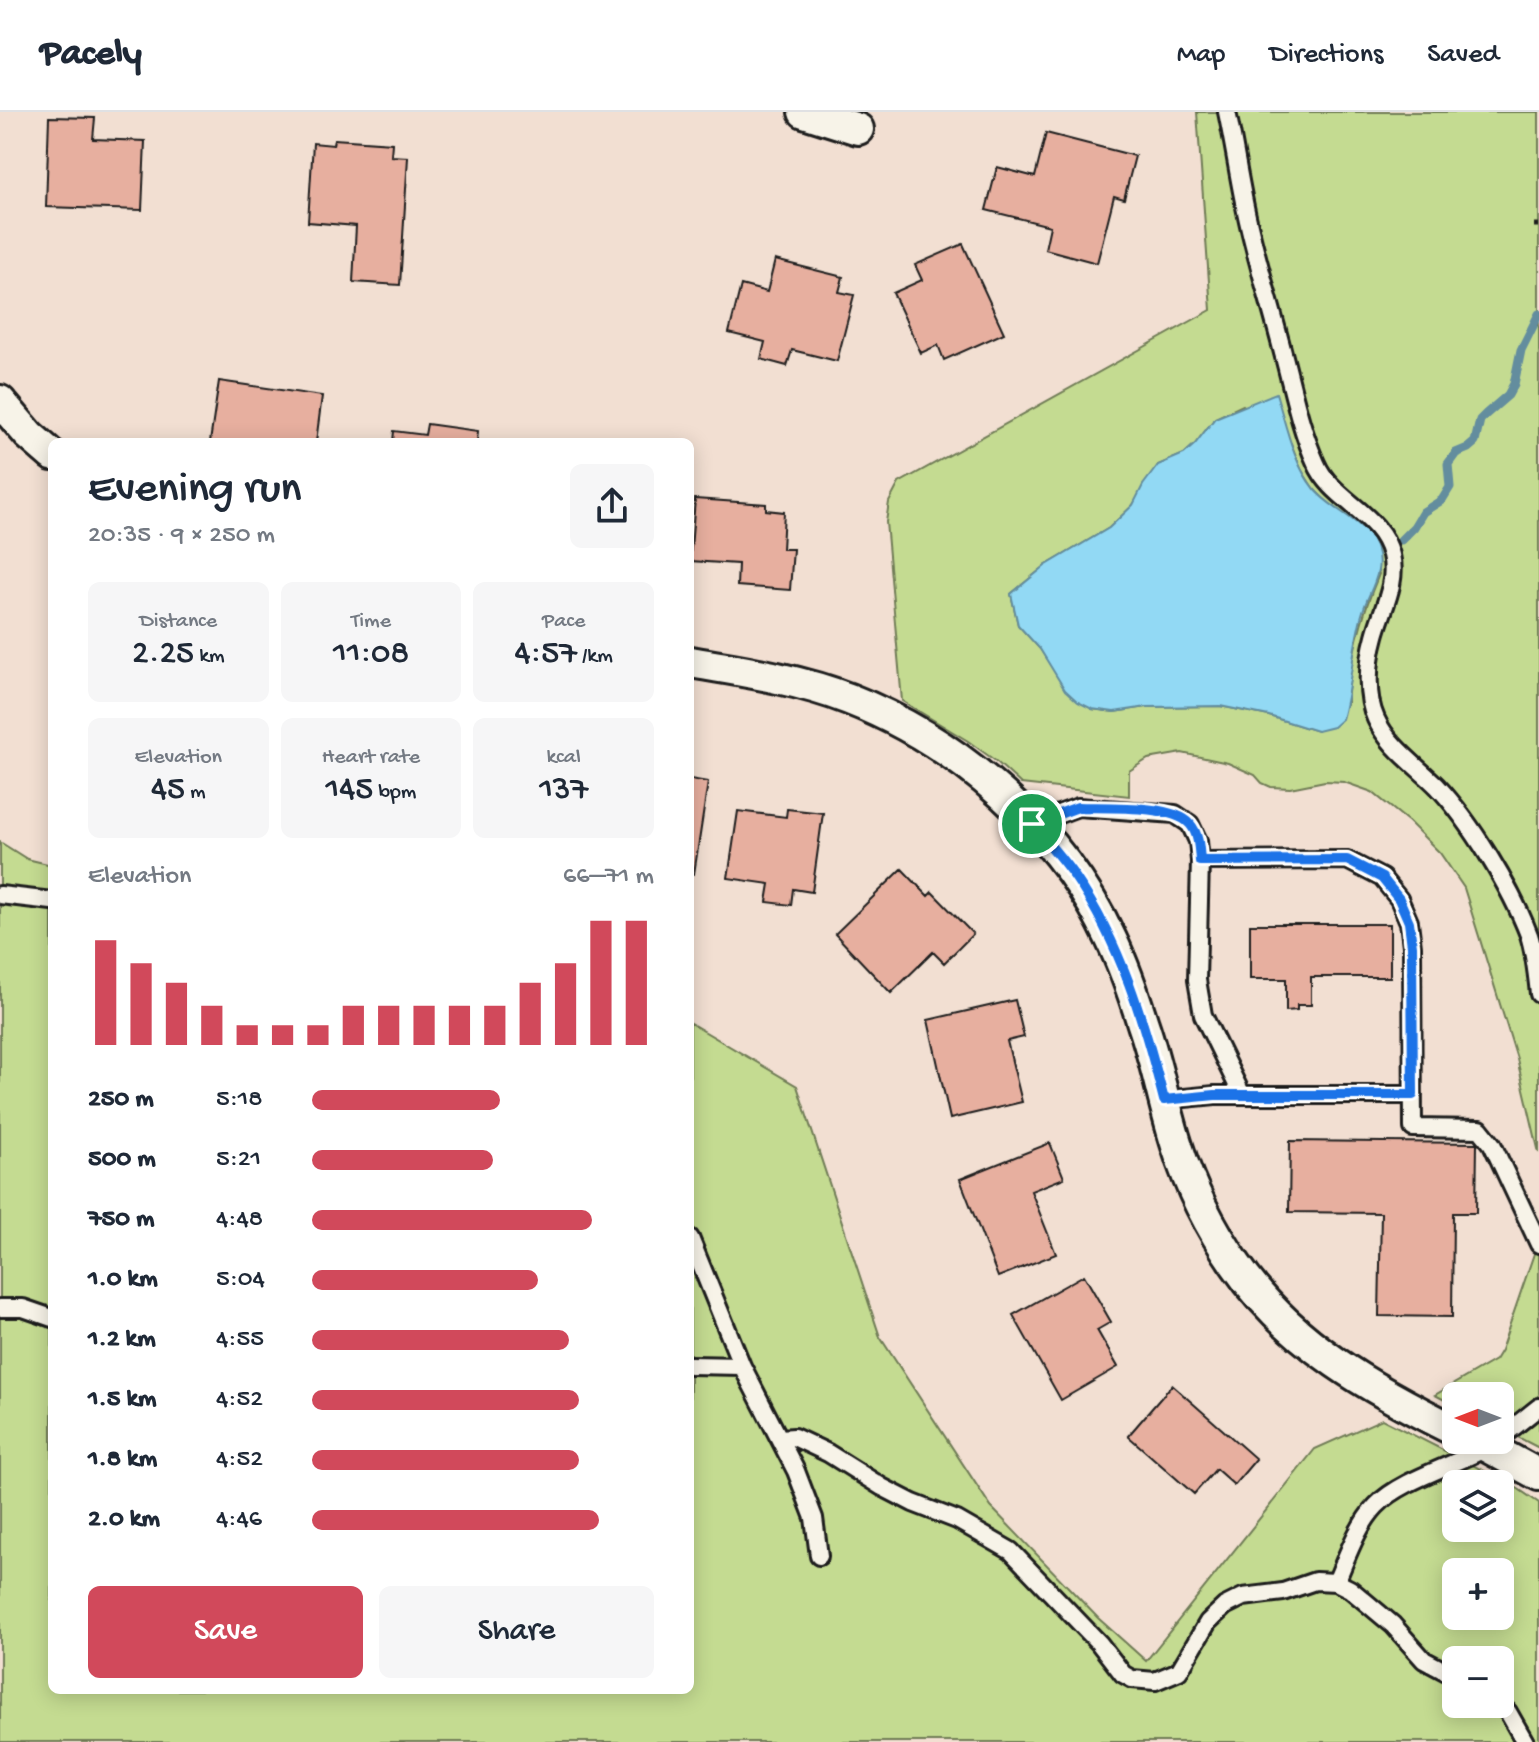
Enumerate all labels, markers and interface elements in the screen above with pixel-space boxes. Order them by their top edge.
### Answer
text: Pacely [40,33,142,77]
text: Map [1177,39,1225,72]
text: Directions [1269,39,1383,72]
text: Saved [1427,39,1499,72]
button: share [570,464,654,548]
text: Evening run [88,465,301,517]
text: 20:35 · 9 × 250 m [88,521,275,552]
text: Distance [139,609,217,635]
text: Time [351,609,391,635]
text: Pace [542,609,585,635]
text: 2.25 [132,635,194,675]
text: 11:08 [333,635,409,675]
text: 4:57 [515,635,577,675]
text: km [194,644,225,670]
text: /km [577,644,613,670]
text: Elevation [135,745,222,771]
text: Heart rate [322,745,420,771]
text: kcal [546,745,581,771]
text: 45 [151,771,185,811]
text: 145 [326,771,373,811]
text: 137 [539,771,588,811]
text: m [185,780,206,806]
text: bpm [373,780,416,806]
pin [998,790,1066,858]
icon: arrive [1010,802,1054,846]
text: Elevation [88,862,191,893]
text: 66–71 m [563,862,654,893]
text: 250 m [88,1085,154,1116]
text: 5:18 [216,1085,263,1116]
text: 500 m [88,1145,156,1176]
text: 5:21 [216,1145,261,1176]
text: 750 m [88,1205,155,1236]
text: 4:48 [216,1205,263,1236]
text: 1.0 km [88,1265,158,1296]
text: 5:04 [216,1265,265,1296]
text: 1.2 km [88,1325,156,1356]
text: 4:55 [216,1325,264,1356]
north arrow [1442,1382,1514,1454]
map controls [1442,1382,1514,1718]
text: 1.5 km [88,1385,157,1416]
text: 4:52 [216,1385,263,1416]
text: 1.8 km [88,1445,157,1476]
text: 4:52 [216,1445,263,1476]
button: layers [1442,1470,1514,1542]
text: 2.0 km [88,1505,160,1536]
text: 4:46 [216,1505,262,1536]
button: + [1442,1558,1514,1630]
button: Save [88,1586,363,1678]
button: Share [379,1586,654,1678]
button: − [1442,1646,1514,1718]

